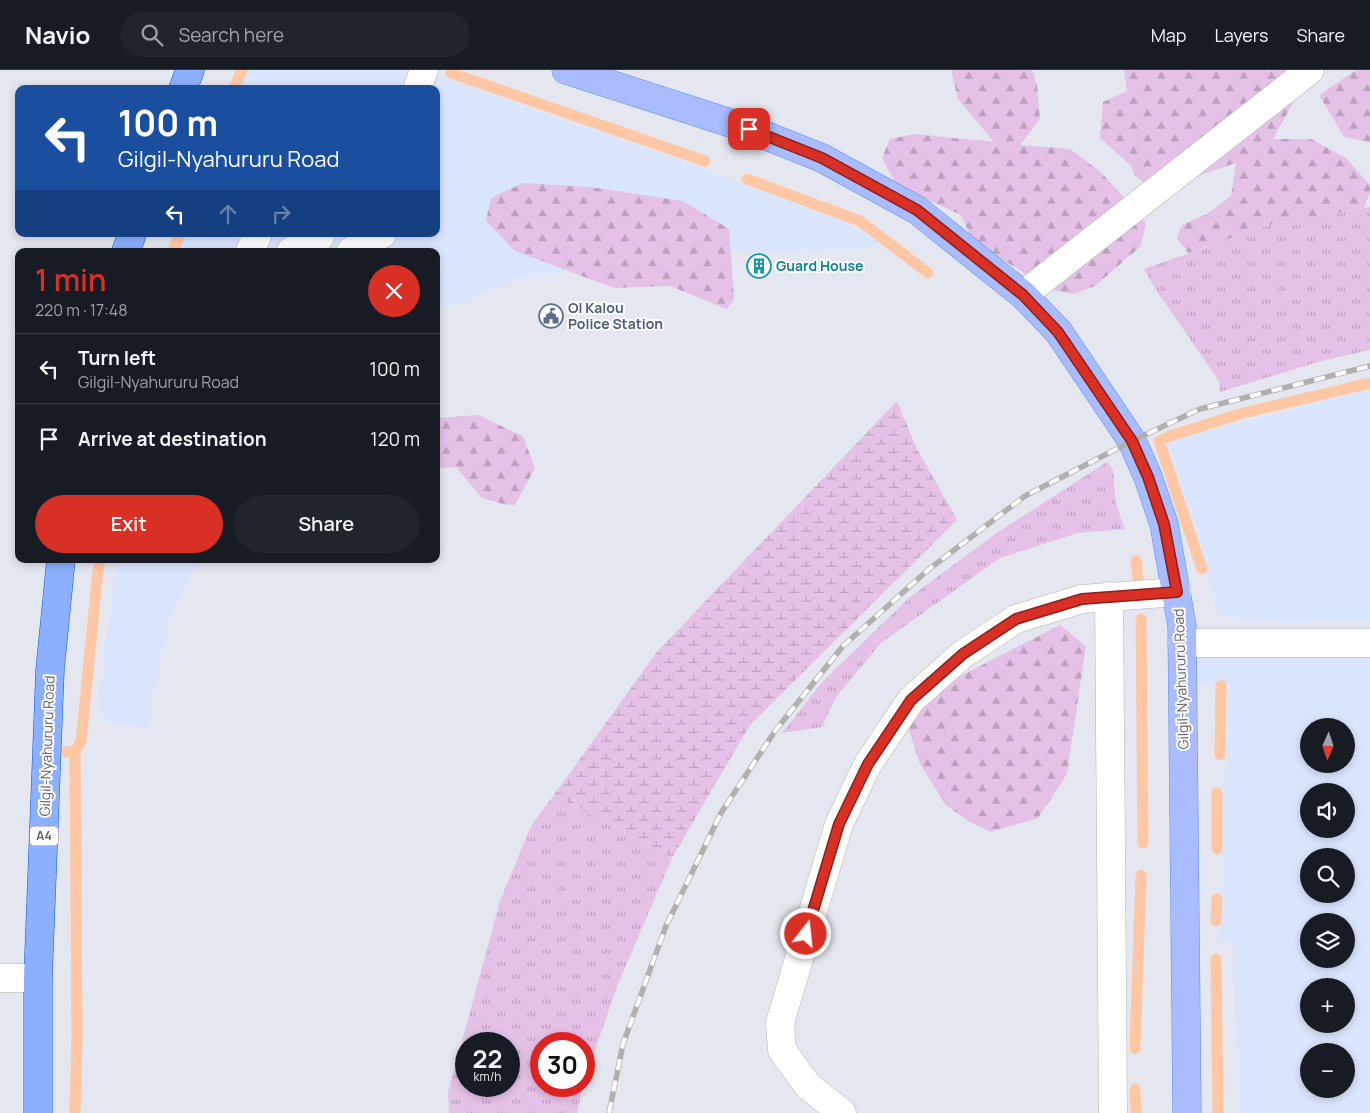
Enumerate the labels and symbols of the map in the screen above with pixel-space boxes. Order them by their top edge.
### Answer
pin [728,108,770,150]
building icon: Guard House [746,253,772,279]
place label: Guard House [776,256,863,275]
place label: Ol Kalou Police Station [568,298,663,333]
public building icon: Ol Kalou Police Station [538,303,564,329]
street label: Gilgil-Nyahururu Road [1169,608,1192,750]
street label: Gilgil-Nyahururu Road [35,675,58,817]
north arrow [1300,718,1355,772]
road number: A4 [30,826,58,846]
position arrow [779,907,831,959]
speed limit sign: 30 [530,1032,595,1097]

